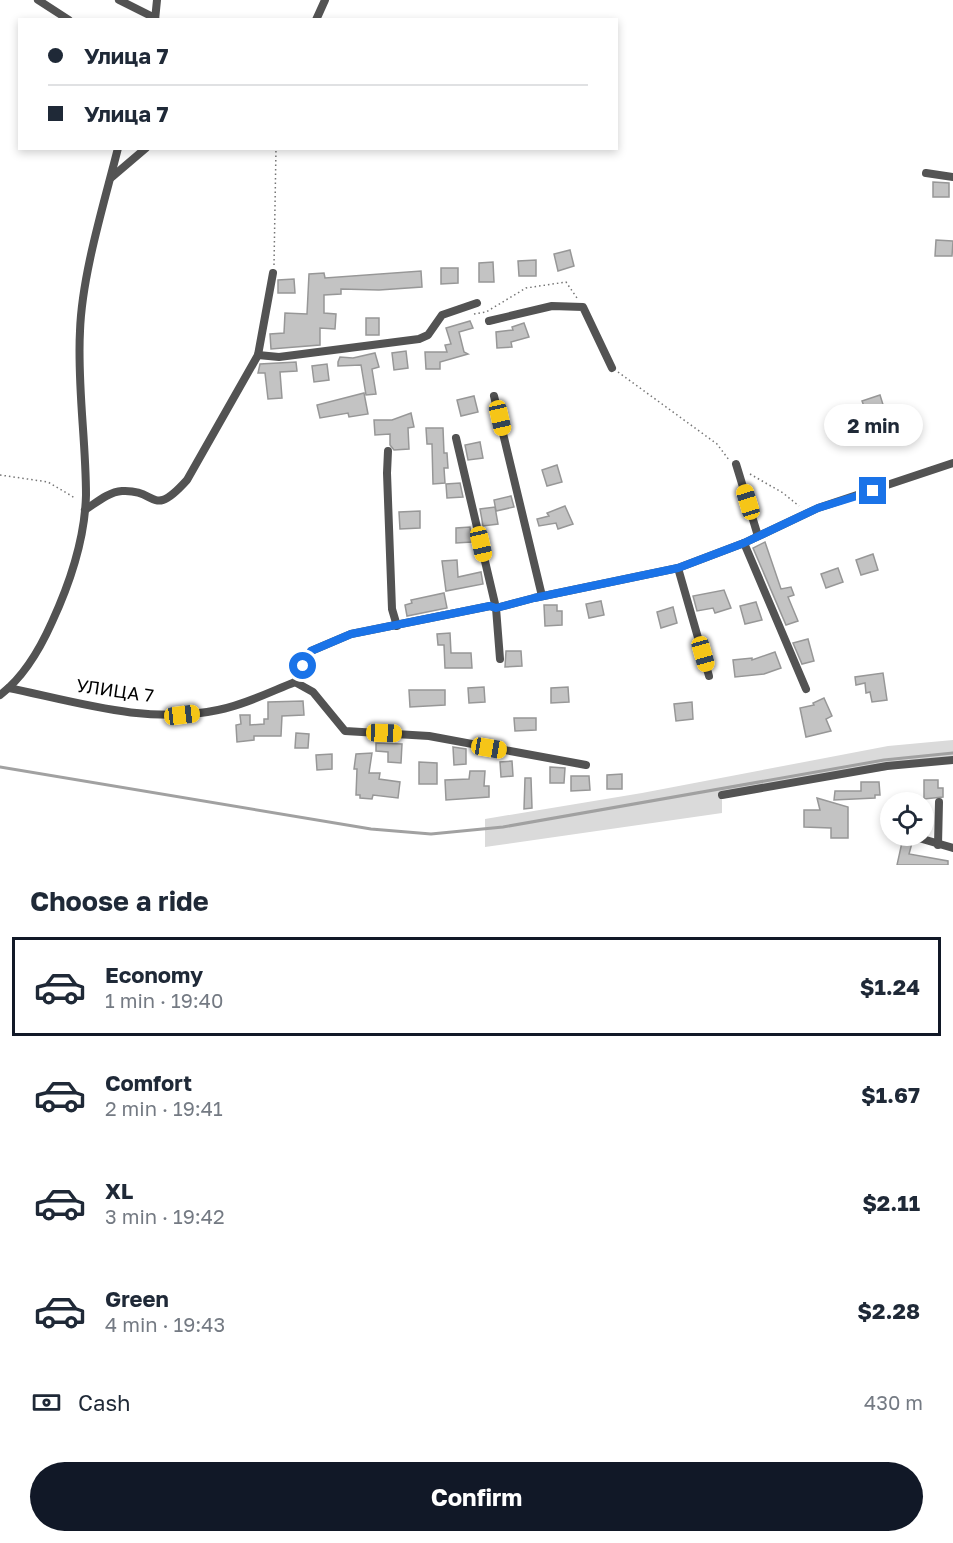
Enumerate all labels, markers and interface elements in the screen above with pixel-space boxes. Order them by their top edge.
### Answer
text: Улица 7 [84,42,168,69]
text: Улица 7 [84,100,168,127]
car [487,398,513,438]
callout: 2 min [824,404,922,446]
text: 2 min [847,413,900,437]
route end [859,477,886,504]
car [734,482,762,522]
car [468,524,494,564]
car [689,634,717,674]
route start [289,652,316,679]
street label: УЛИЦА 7 [75,674,155,706]
car [163,704,201,726]
car [366,723,402,743]
car [470,736,508,760]
map controls [880,792,934,846]
button: locate [880,792,934,846]
text: Choose a ride [30,885,209,917]
icon: car [33,960,87,1014]
text: Economy [105,961,203,988]
text: $1.24 [860,973,920,1000]
text: 1 min · 19:40 [105,988,223,1012]
icon: car [33,1068,87,1122]
text: Comfort [105,1069,192,1096]
text: $1.67 [861,1081,920,1108]
text: 2 min · 19:41 [105,1096,223,1120]
icon: car [33,1176,87,1230]
text: XL [105,1177,133,1204]
text: $2.11 [862,1189,920,1216]
text: 3 min · 19:42 [105,1204,225,1228]
icon: car [33,1284,87,1338]
text: Green [105,1285,169,1312]
text: $2.28 [857,1297,920,1324]
text: 4 min · 19:43 [105,1312,225,1336]
icon: cash [30,1386,63,1419]
text: Cash [78,1389,131,1416]
text: 430 m [864,1390,923,1414]
button: Confirm [30,1462,923,1531]

